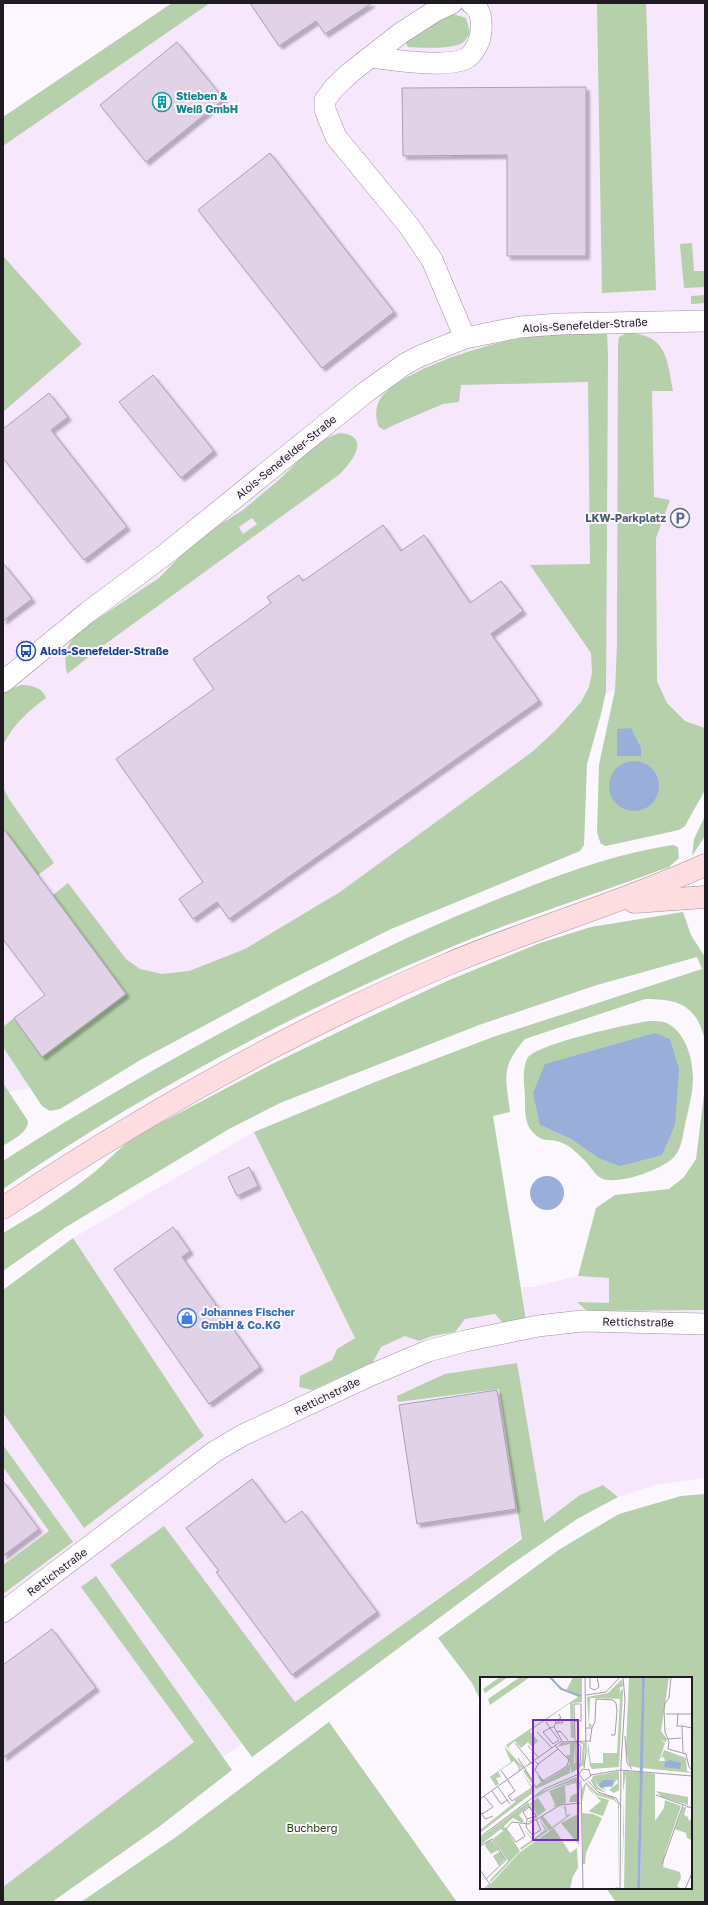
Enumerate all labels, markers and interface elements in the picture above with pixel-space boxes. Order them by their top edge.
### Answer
place label: Stieben & Weiß GmbH [176,89,238,115]
building icon: Stieben & Weiß GmbH [151,91,173,113]
street label: Alois-Senefelder-Straße [522,315,648,334]
street label: Alois-Senefelder-Straße [233,412,339,501]
parking icon: LKW-Parkplatz [669,507,691,529]
place label: LKW-Parkplatz [585,511,666,524]
bus stop icon: Alois-Senefelder-Straße [15,640,37,662]
place label: Alois-Senefelder-Straße [40,644,169,657]
place label: Johannes Fischer GmbH & Co.KG [201,1305,296,1331]
shop icon: Johannes Fischer GmbH & Co.KG [176,1307,198,1329]
street label: Rettichstraße [602,1314,674,1329]
street label: Rettichstraße [292,1374,362,1417]
street label: Rettichstraße [24,1545,89,1598]
inset map [480,1677,692,1889]
park label: Buchberg [287,1821,337,1834]

